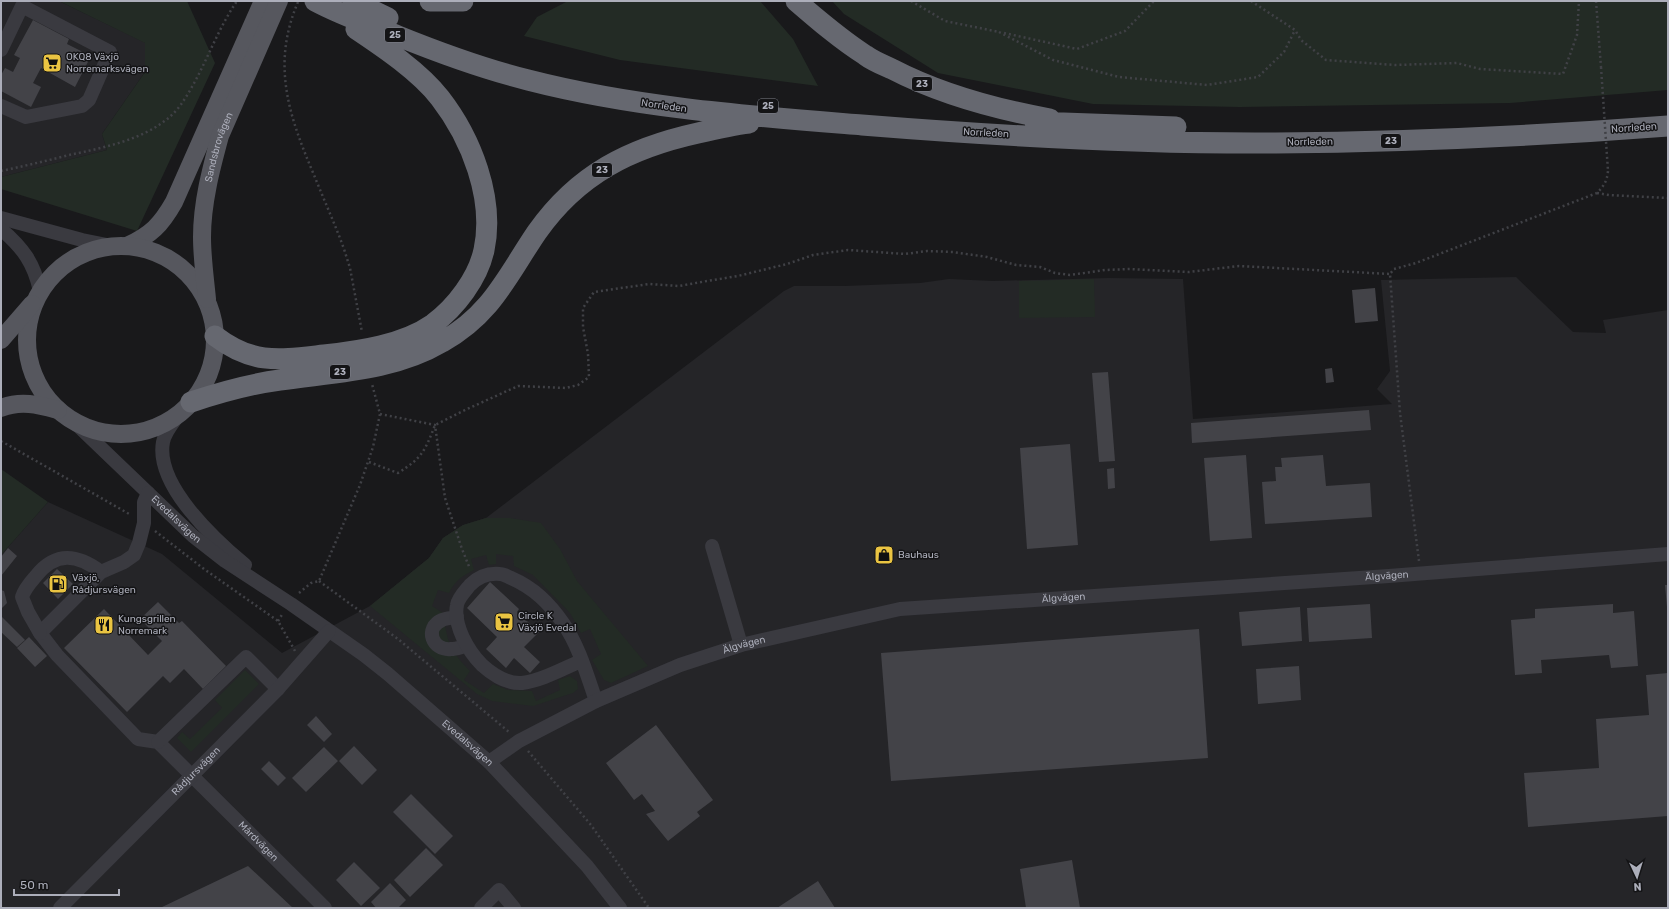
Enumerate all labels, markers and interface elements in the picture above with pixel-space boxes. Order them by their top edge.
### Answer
road number: 25 [385,28,405,42]
place label: OKQ8 Växjö Norremarksvägen [66,51,148,75]
supermarket icon: OKQ8 Växjö Norremarksvägen [41,52,63,74]
road number: 23 [912,77,932,91]
street label: Norrleden [640,97,688,115]
road number: 25 [758,99,778,113]
street label: Sandsbrovägen [203,111,236,183]
street label: Norrleden [1611,120,1657,136]
street label: Norrleden [963,126,1009,140]
road number: 23 [1381,134,1401,148]
street label: Norrleden [1287,136,1333,148]
road number: 23 [592,163,612,177]
road number: 23 [330,365,350,379]
street label: Evedalsvägen [149,493,203,546]
shop icon: Bauhaus [873,544,895,566]
place label: Bauhaus [898,549,939,561]
street label: Älgvägen [1365,568,1409,584]
place label: Växjö, Rådjursvägen [72,572,136,596]
fuel station icon: Växjö, Rådjursvägen [47,573,69,595]
street label: Älgvägen [1041,591,1086,605]
place label: Circle K Växjö Evedal [518,610,576,634]
supermarket icon: Circle K Växjö Evedal [493,611,515,633]
place label: Kungsgrillen Norremark [118,613,176,637]
restaurant icon: Kungsgrillen Norremark [93,614,115,636]
street label: Älgvägen [721,634,767,657]
street label: Evedalsvägen [439,718,496,769]
street label: Rådjursvägen [169,744,223,798]
street label: Mårdvägen [236,819,281,864]
north arrow [1617,857,1657,897]
scale bar [14,871,119,897]
text: 50 m [20,878,48,892]
text: N [1633,880,1642,893]

